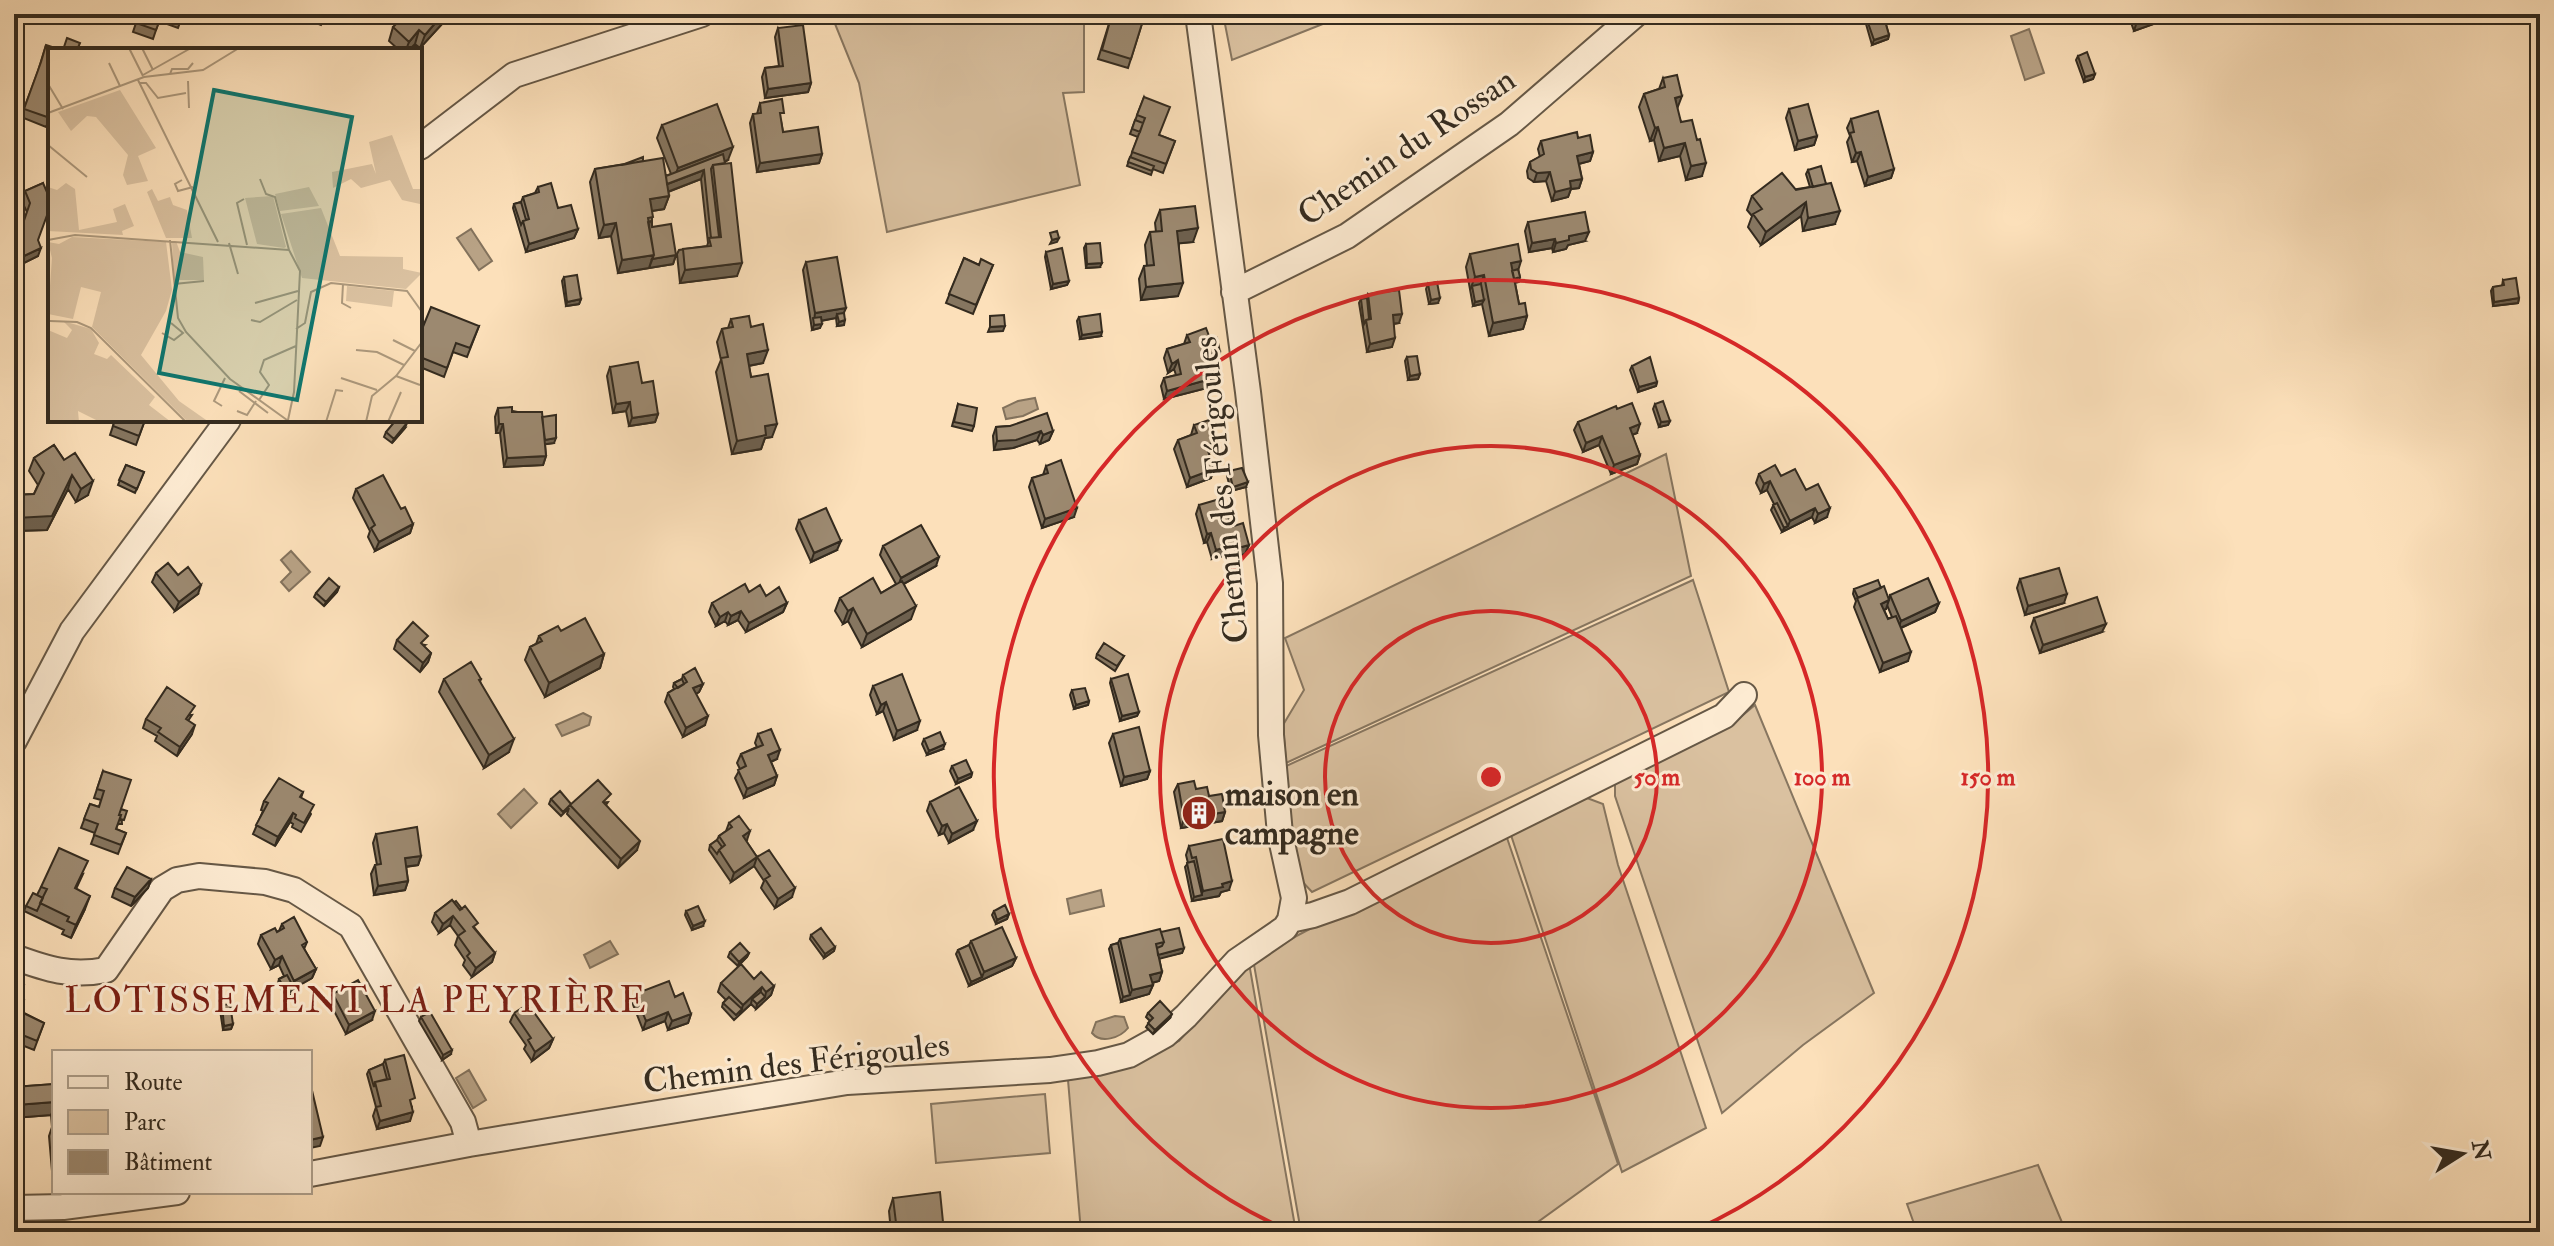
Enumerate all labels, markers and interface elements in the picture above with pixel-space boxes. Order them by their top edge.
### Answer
inset map [48,48,422,422]
street label: Chemin du Rossan [1290,58,1524,236]
street label: Chemin des Férigoules [1184,334,1259,645]
text: 50 m [1634,762,1681,793]
text: 100 m [1794,762,1851,793]
text: 150 m [1961,762,2016,793]
centre of rings [1477,763,1505,791]
place label: maison en campagne [1225,773,1359,855]
building icon: maison en campagne [1180,794,1218,832]
district label: LOTISSEMENT LA PEYRIÈRE [64,977,648,1023]
street label: Chemin des Férigoules [641,1023,952,1104]
legend [52,1050,312,1194]
text: Route [124,1067,183,1098]
text: Parc [124,1107,166,1138]
north arrow [2422,1114,2502,1194]
text: N [2465,1137,2496,1163]
text: Bâtiment [124,1147,213,1178]

